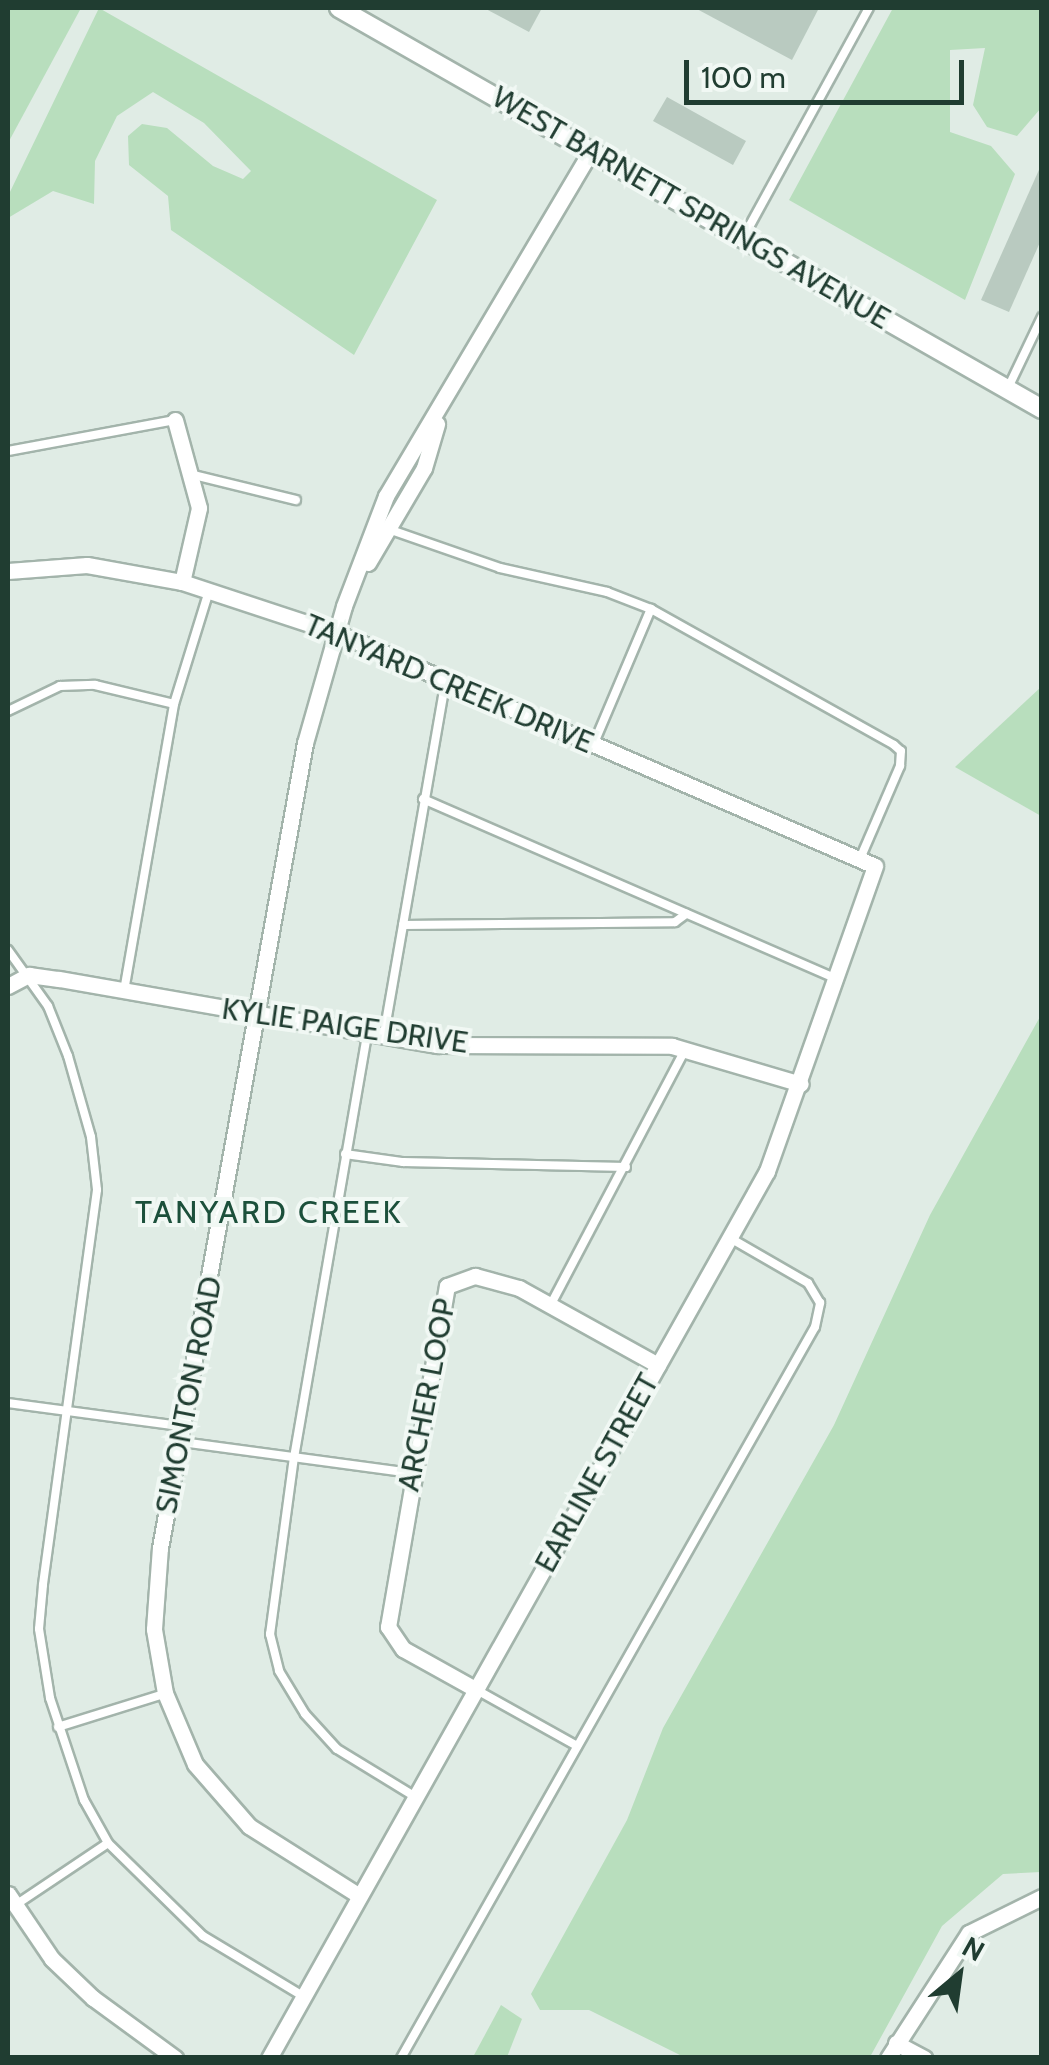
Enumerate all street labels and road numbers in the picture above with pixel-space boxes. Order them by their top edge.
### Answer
street label: WEST BARNETT SPRINGS AVENUE [486,79,896,337]
street label: TANYARD CREEK DRIVE [299,607,599,761]
street label: KYLIE PAIGE DRIVE [220,991,470,1061]
street label: SIMONTON ROAD [148,1273,230,1517]
street label: ARCHER LOOP [391,1296,463,1494]
street label: EARLINE STREET [528,1368,666,1578]

